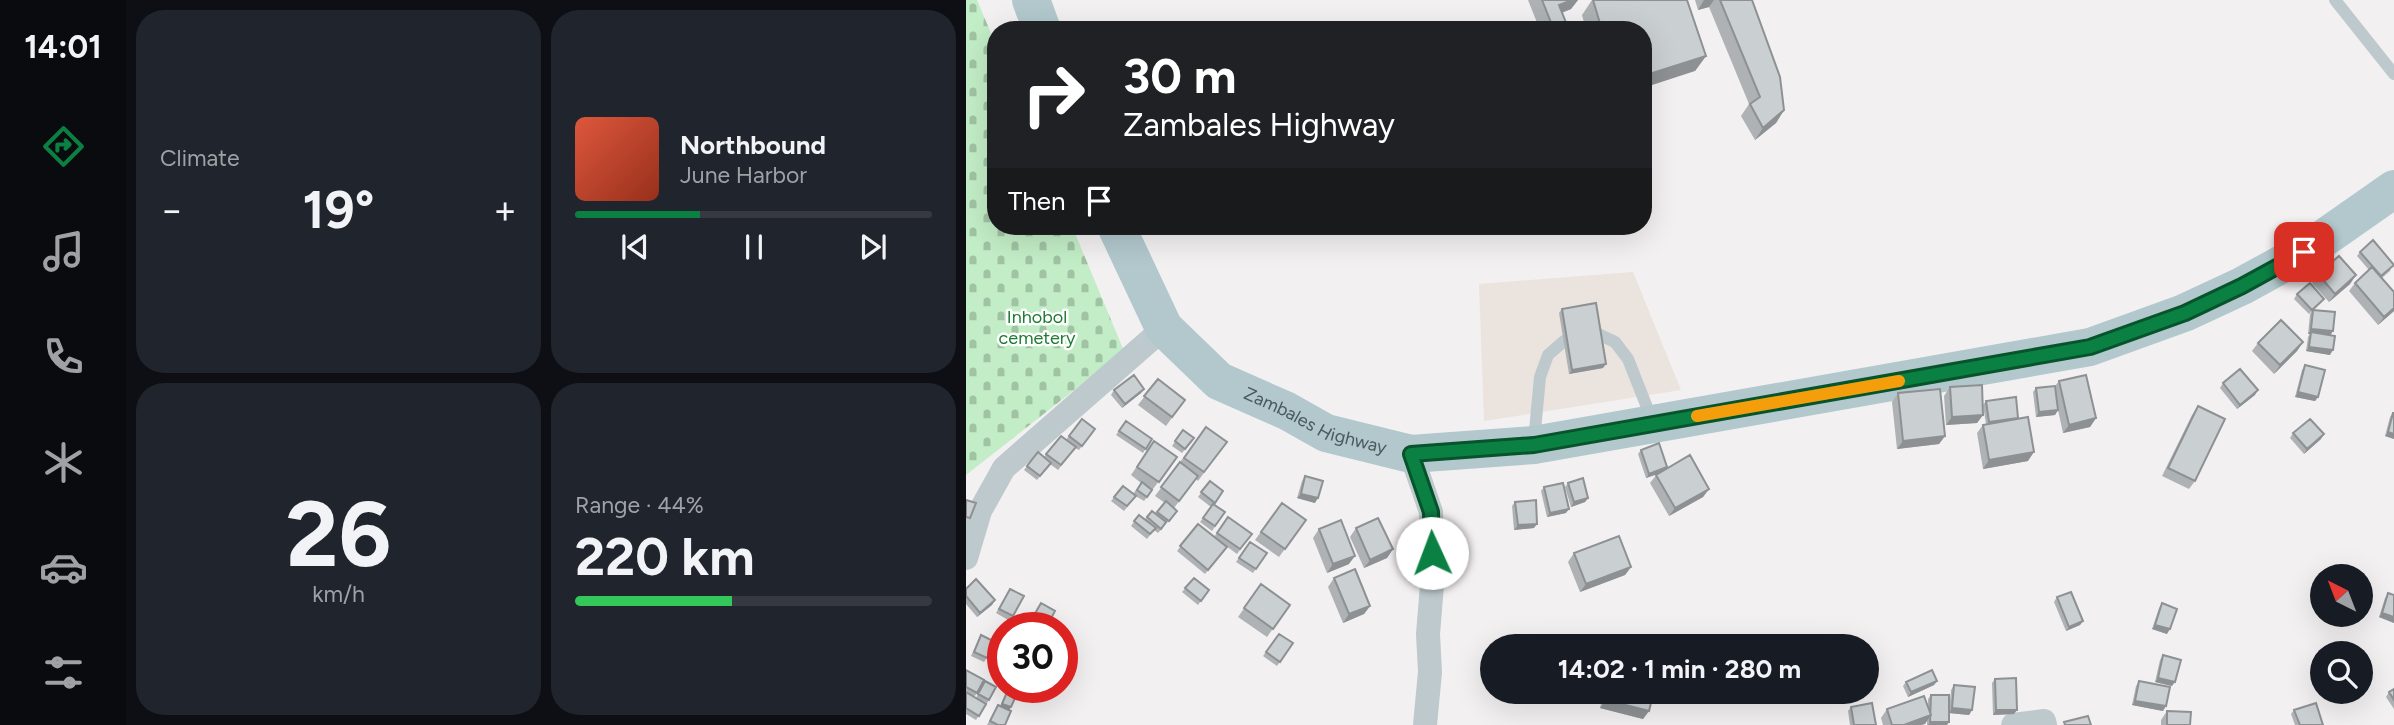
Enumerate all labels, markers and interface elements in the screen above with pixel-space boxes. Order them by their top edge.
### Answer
text: 14:01 [24,28,102,66]
text: 30 m [1123,46,1236,105]
icon: right [1008,49,1099,140]
text: Zambales Highway [1123,106,1395,144]
icon: directions [39,122,88,171]
text: Northbound [680,129,826,161]
text: Climate [160,144,239,172]
text: June Harbor [680,161,807,189]
text: 19° [303,179,374,241]
icon: arrive [1080,182,1118,220]
text: Then [1008,185,1066,217]
text: − [160,187,184,233]
text: + [493,187,517,233]
pin [2274,222,2334,282]
icon: music [39,227,88,276]
icon: previous [616,228,654,266]
icon: pause [735,228,773,266]
icon: next [854,228,892,266]
icon: arrive [2285,233,2323,271]
park label: Inhobol cemetery [999,306,1076,349]
icon: phone [39,332,88,381]
street label: Zambales Highway [1240,382,1390,459]
icon: climate [39,438,88,487]
text: 26 [286,480,391,589]
text: Range · 44% [575,491,704,519]
position arrow [1395,516,1469,590]
text: 220 km [575,526,755,588]
icon: car [39,543,88,592]
north arrow [2310,564,2373,626]
map controls [2310,564,2373,704]
text: km/h [312,580,365,608]
speed limit sign: 30 [987,612,1078,703]
button: search [2310,641,2373,704]
icon: filters [39,648,88,697]
text: 14:02 · 1 min · 280 m [1558,653,1801,685]

